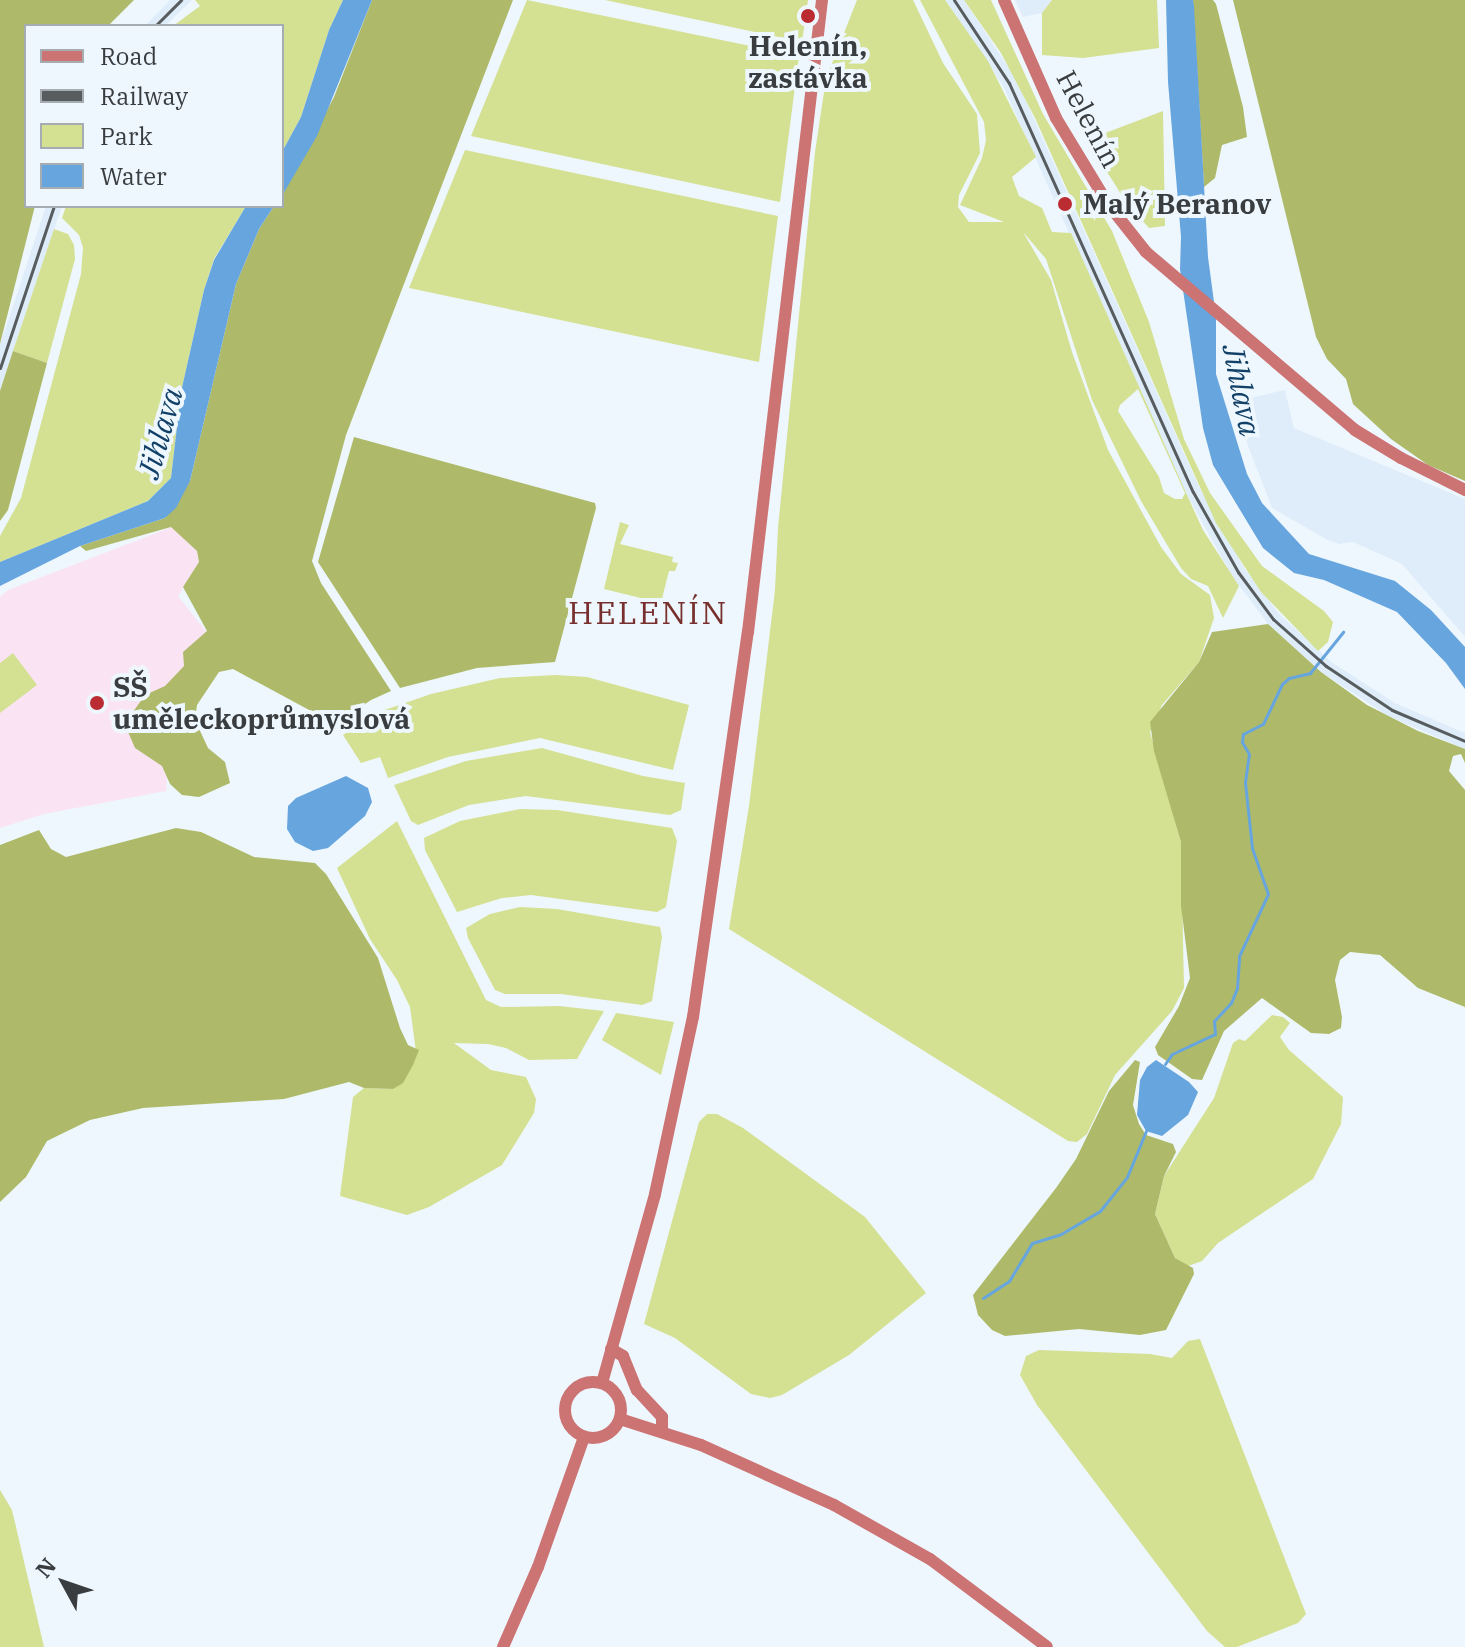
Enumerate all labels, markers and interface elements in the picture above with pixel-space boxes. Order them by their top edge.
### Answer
marker: Helenín, zastávka [799,7,817,25]
legend [24,24,284,208]
place label: Helenín, zastávka [748,29,868,95]
text: Road [100,40,157,72]
street label: Helenín [1050,65,1128,173]
text: Railway [100,80,188,112]
text: Park [100,120,152,152]
text: Water [100,160,167,192]
place label: Malý Beranov [1083,187,1271,221]
marker: Malý Beranov [1054,193,1076,215]
water label: Jihlava [1215,341,1269,439]
water label: Jihlava [130,383,190,483]
district label: HELENÍN [568,593,728,631]
place label: SŠ uměleckoprůmyslová [113,670,410,736]
marker: SŠ uměleckoprůmyslová [88,694,106,712]
north arrow [24,1543,104,1623]
text: N [29,1551,62,1583]

